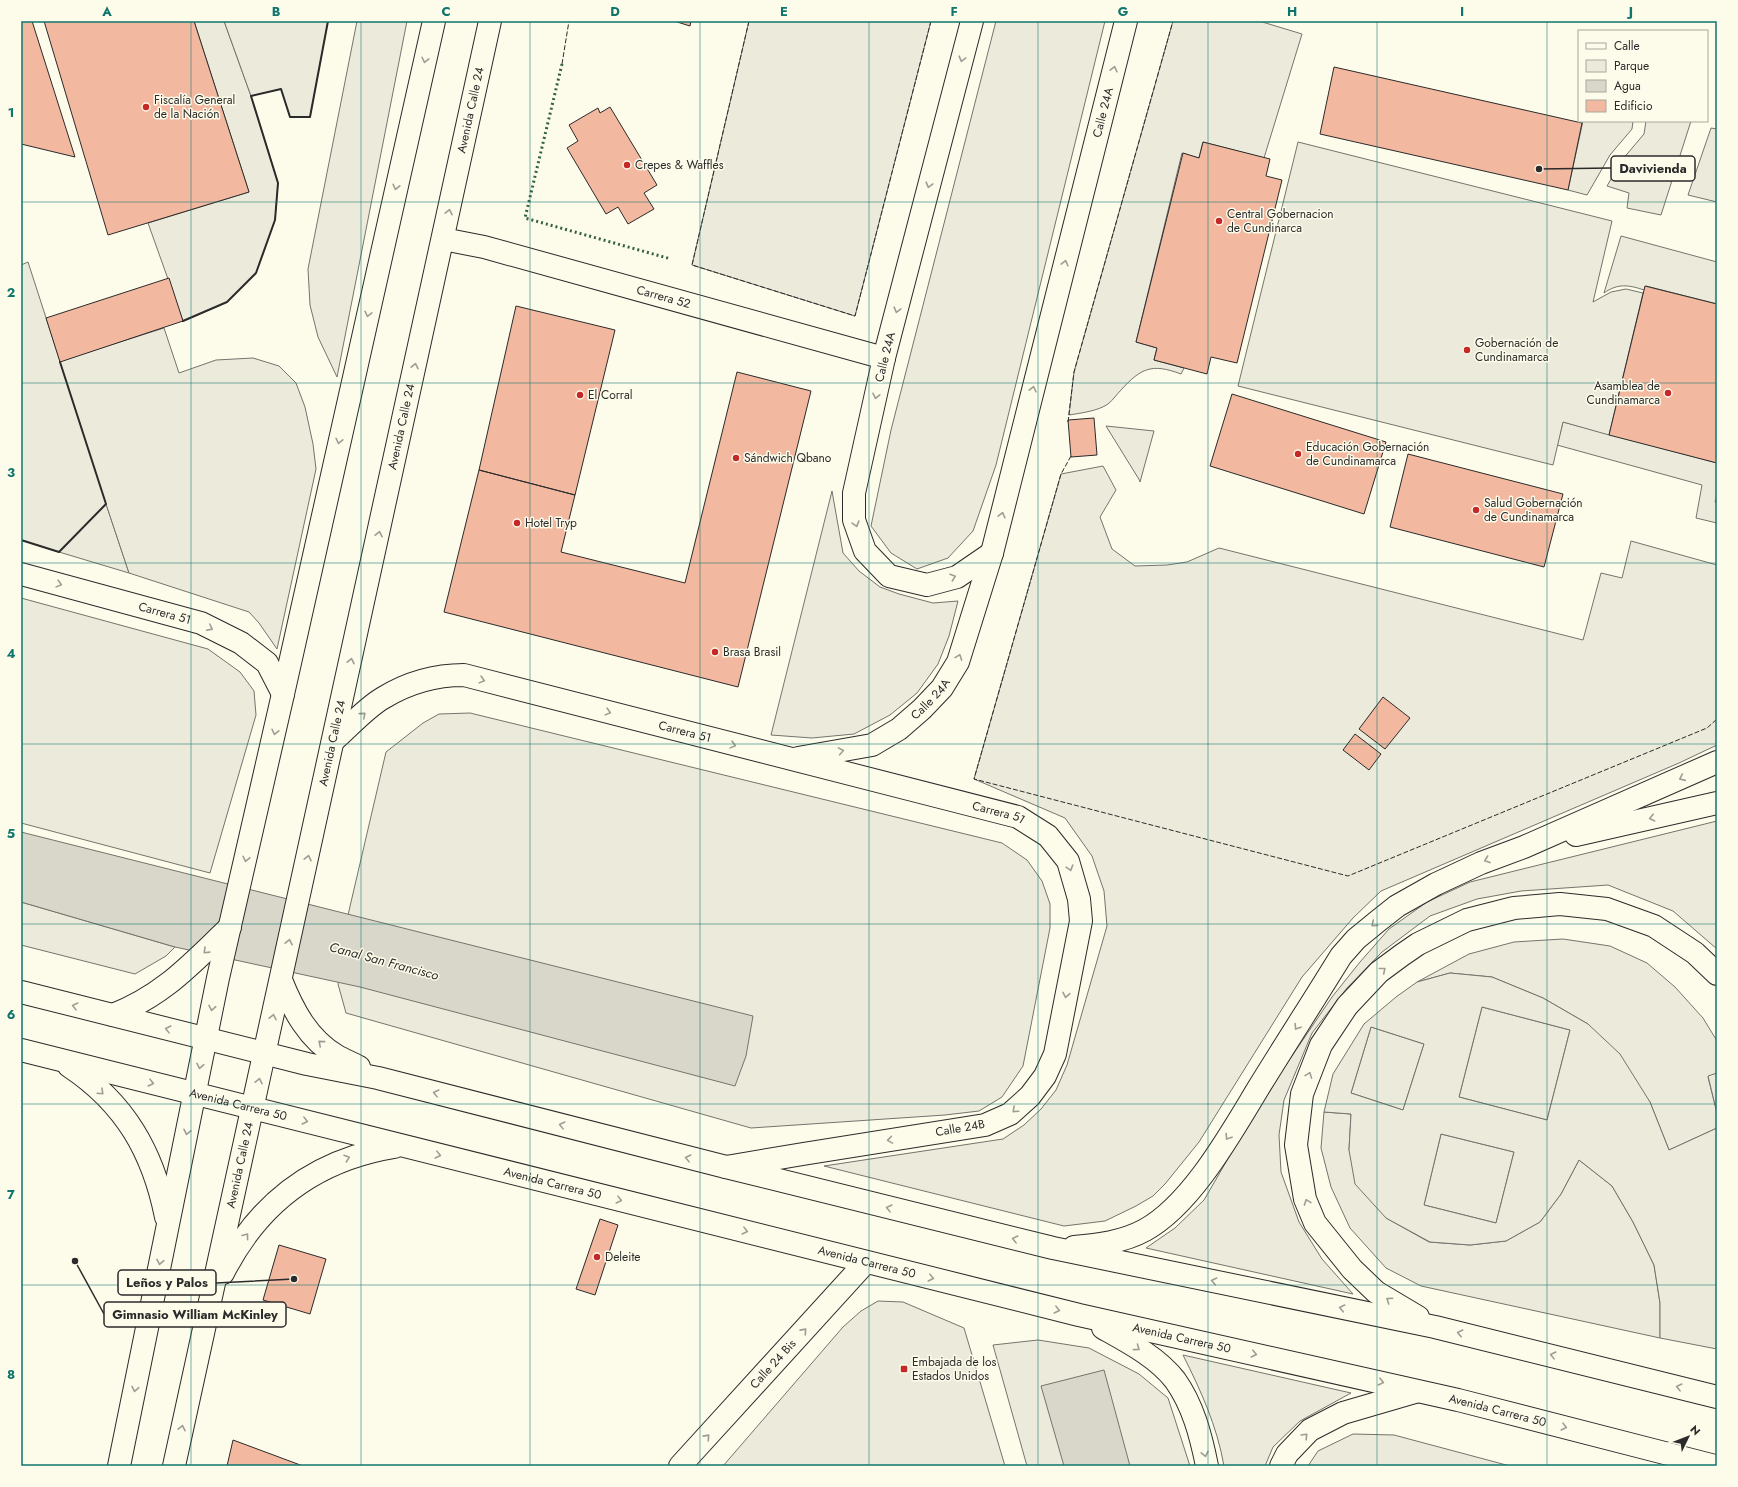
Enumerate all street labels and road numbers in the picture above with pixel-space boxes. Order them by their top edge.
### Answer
street label: Avenida Calle 24 [452,65,489,155]
street label: Calle 24A [1088,85,1118,139]
street label: Carrera 52 [634,281,693,313]
street label: Calle 24A [870,330,900,384]
street label: Avenida Calle 24 [383,382,419,471]
street label: Carrera 51 [136,597,193,629]
street label: Calle 24A [907,675,955,724]
street label: Avenida Calle 24 [314,698,350,788]
street label: Carrera 51 [656,716,713,747]
street label: Carrera 51 [970,797,1029,828]
street label: Avenida Carrera 50 [188,1084,289,1125]
street label: Calle 24B [934,1115,986,1141]
street label: Avenida Calle 24 [222,1120,258,1210]
street label: Avenida Carrera 50 [502,1162,603,1204]
street label: Avenida Carrera 50 [816,1241,918,1283]
street label: Avenida Carrera 50 [1131,1318,1233,1358]
street label: Calle 24 Bis [746,1335,800,1393]
street label: Avenida Carrera 50 [1447,1389,1548,1431]

